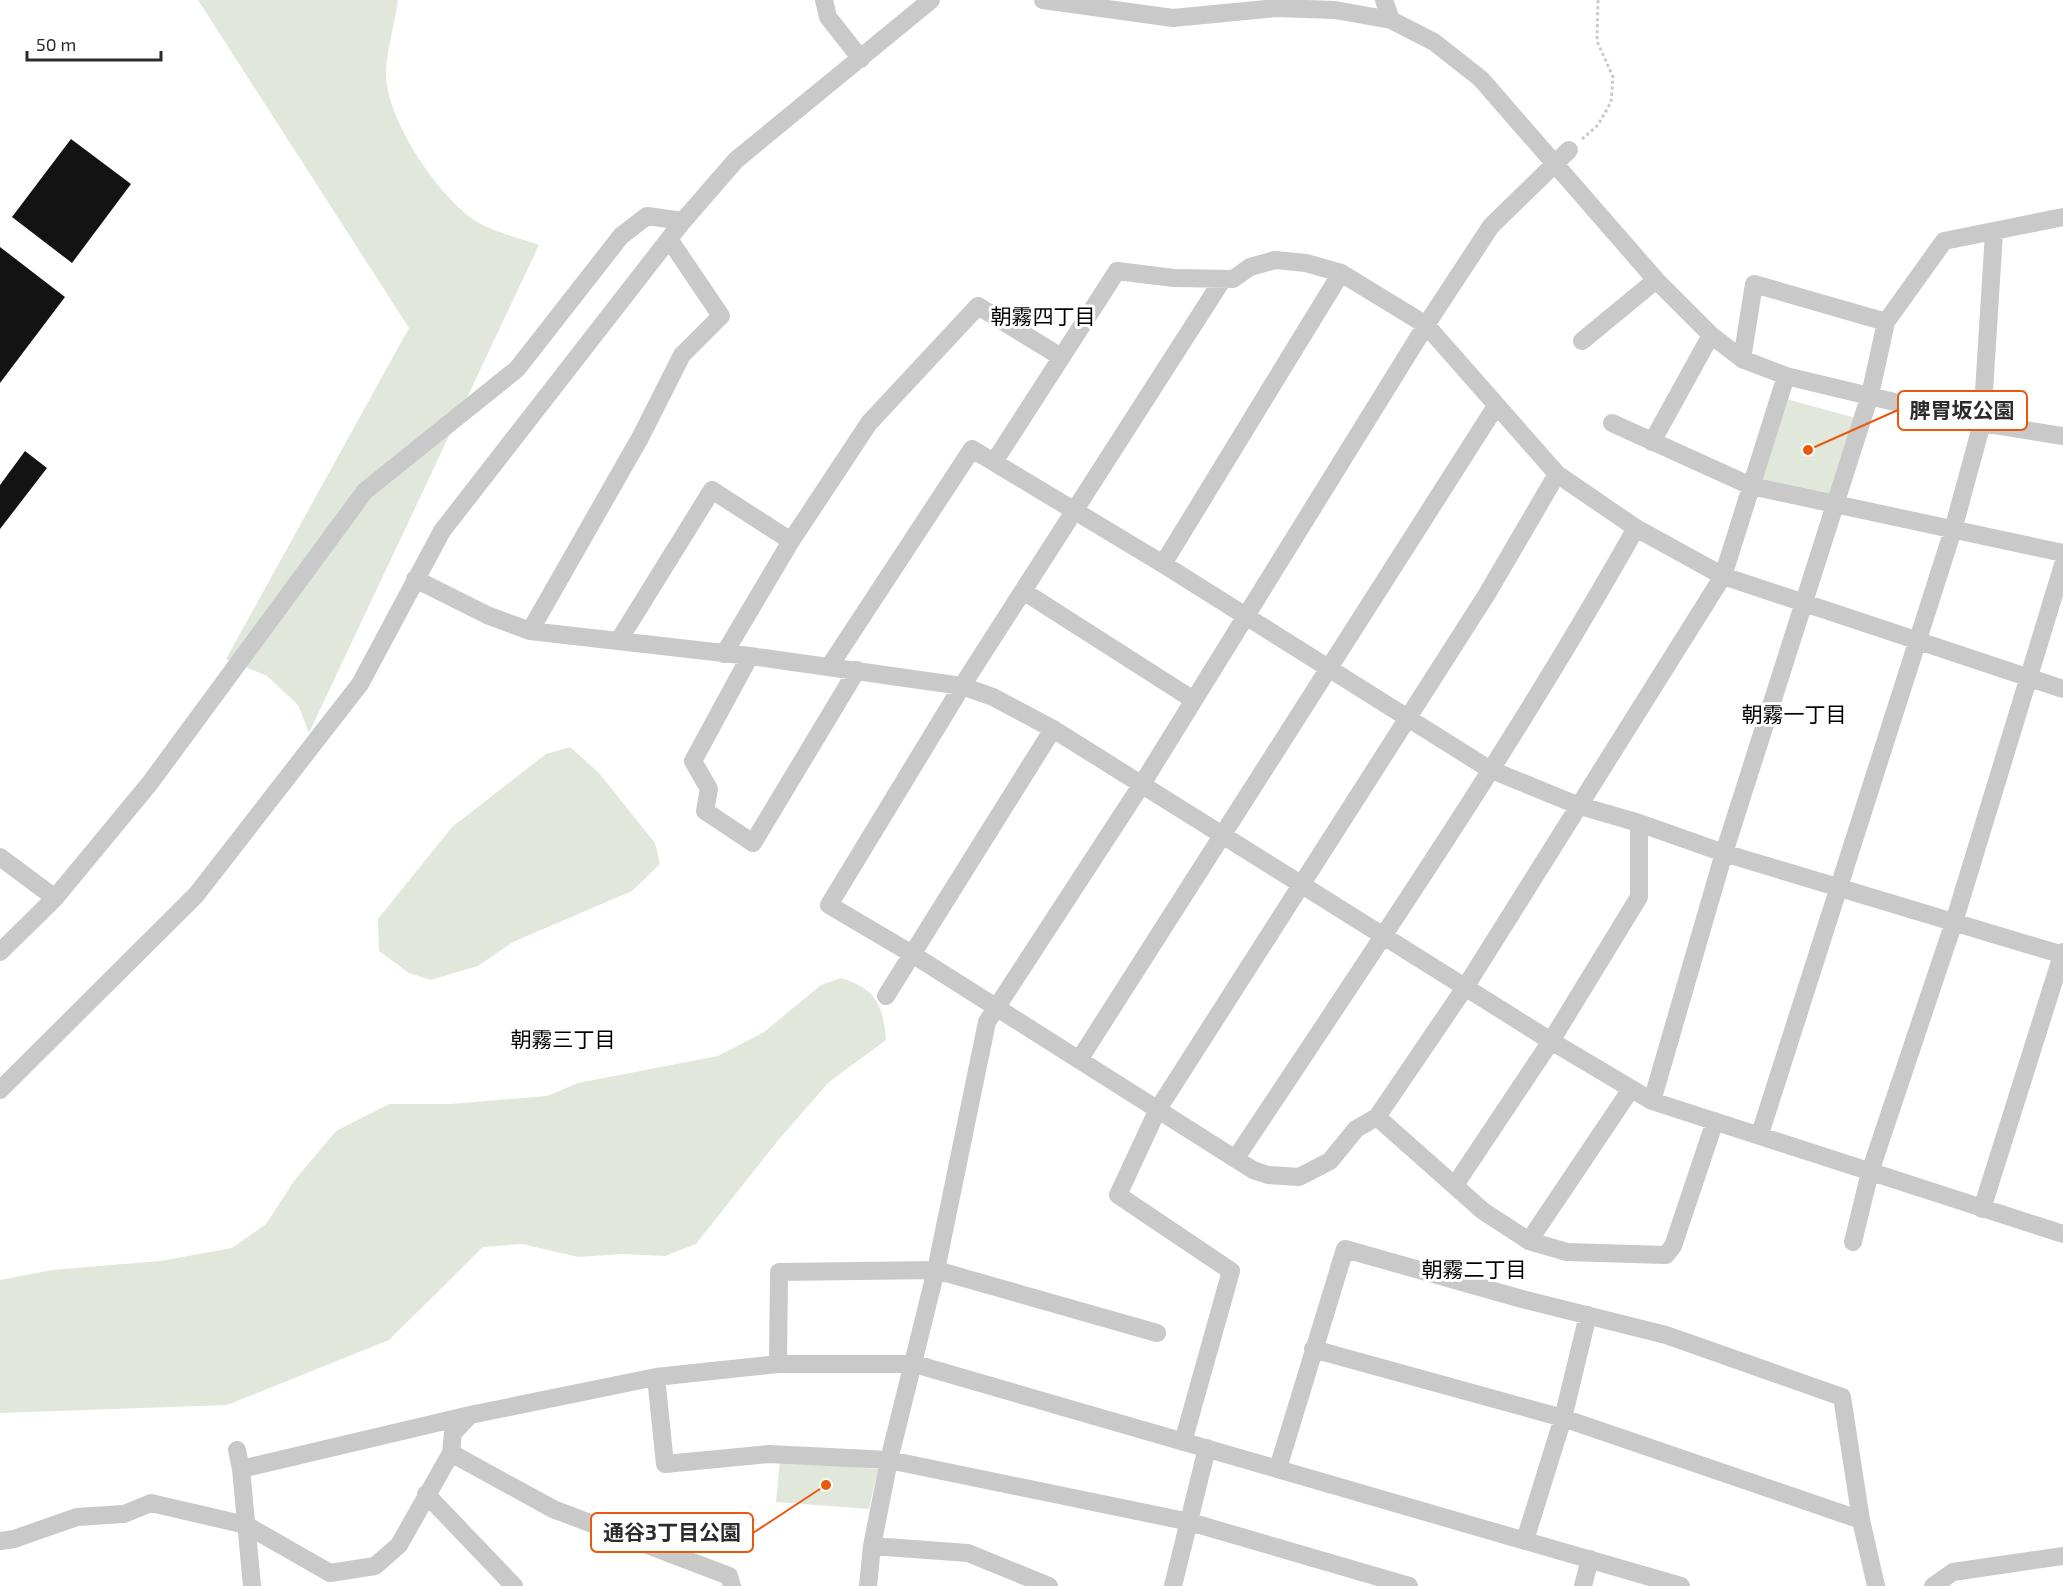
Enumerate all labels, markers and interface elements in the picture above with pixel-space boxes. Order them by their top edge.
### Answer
scale bar [27,24,160,62]
text: 50 m [36,33,76,55]
district label: 朝霧四丁目 [991,303,1096,328]
callout: 脾胃坂公園 [1898,391,2027,430]
text: 脾胃坂公園 [1910,397,2015,422]
district label: 朝霧一丁目 [1742,701,1847,726]
district label: 朝霧三丁目 [511,1026,616,1051]
district label: 朝霧二丁目 [1422,1256,1527,1281]
callout: 通谷3丁目公園 [591,1513,753,1552]
text: 通谷3丁目公園 [603,1519,741,1544]

